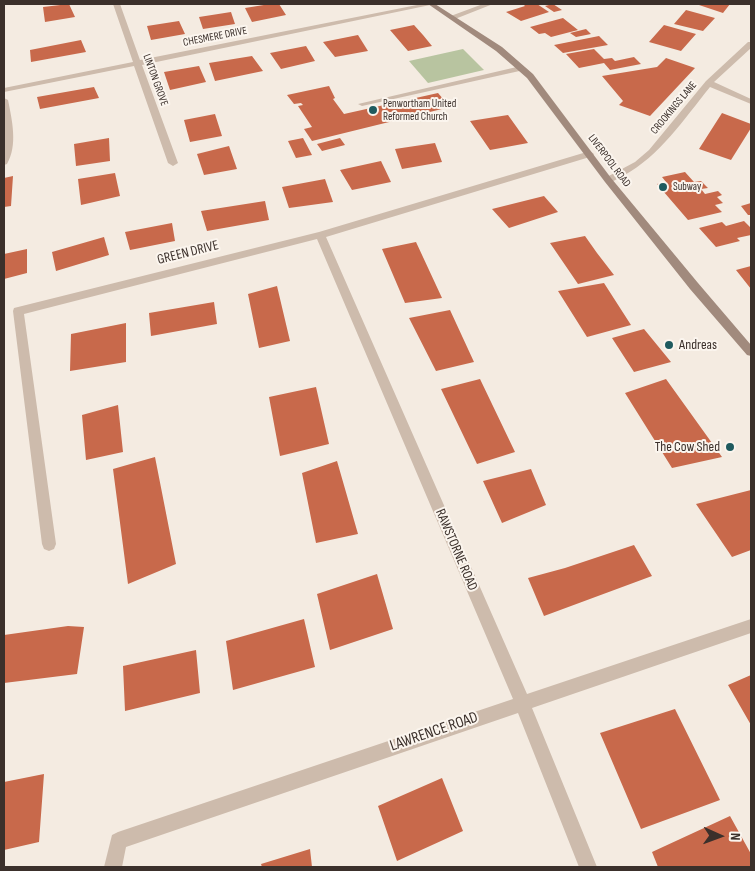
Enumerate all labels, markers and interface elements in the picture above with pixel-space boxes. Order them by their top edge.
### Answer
street label: CHESMERE DRIVE [182,24,248,50]
street label: LINTON GROVE [140,52,170,108]
street label: CROOKINGS LANE [648,79,700,137]
place label: Penwortham United Reformed Church [383,97,456,123]
marker: Penwortham United Reformed Church [367,104,379,116]
street label: LIVERPOOL ROAD [585,132,633,190]
place label: Subway [673,180,701,194]
marker: Subway [657,181,669,193]
street label: GREEN DRIVE [156,237,220,269]
place label: Andreas [679,337,717,353]
marker: Andreas [663,339,675,351]
place label: The Cow Shed [655,439,720,455]
marker: The Cow Shed [724,441,736,453]
street label: RAWSTORNE ROAD [431,507,481,593]
street label: LAWRENCE ROAD [387,708,481,756]
north arrow [695,811,745,861]
text: N [727,832,744,841]

